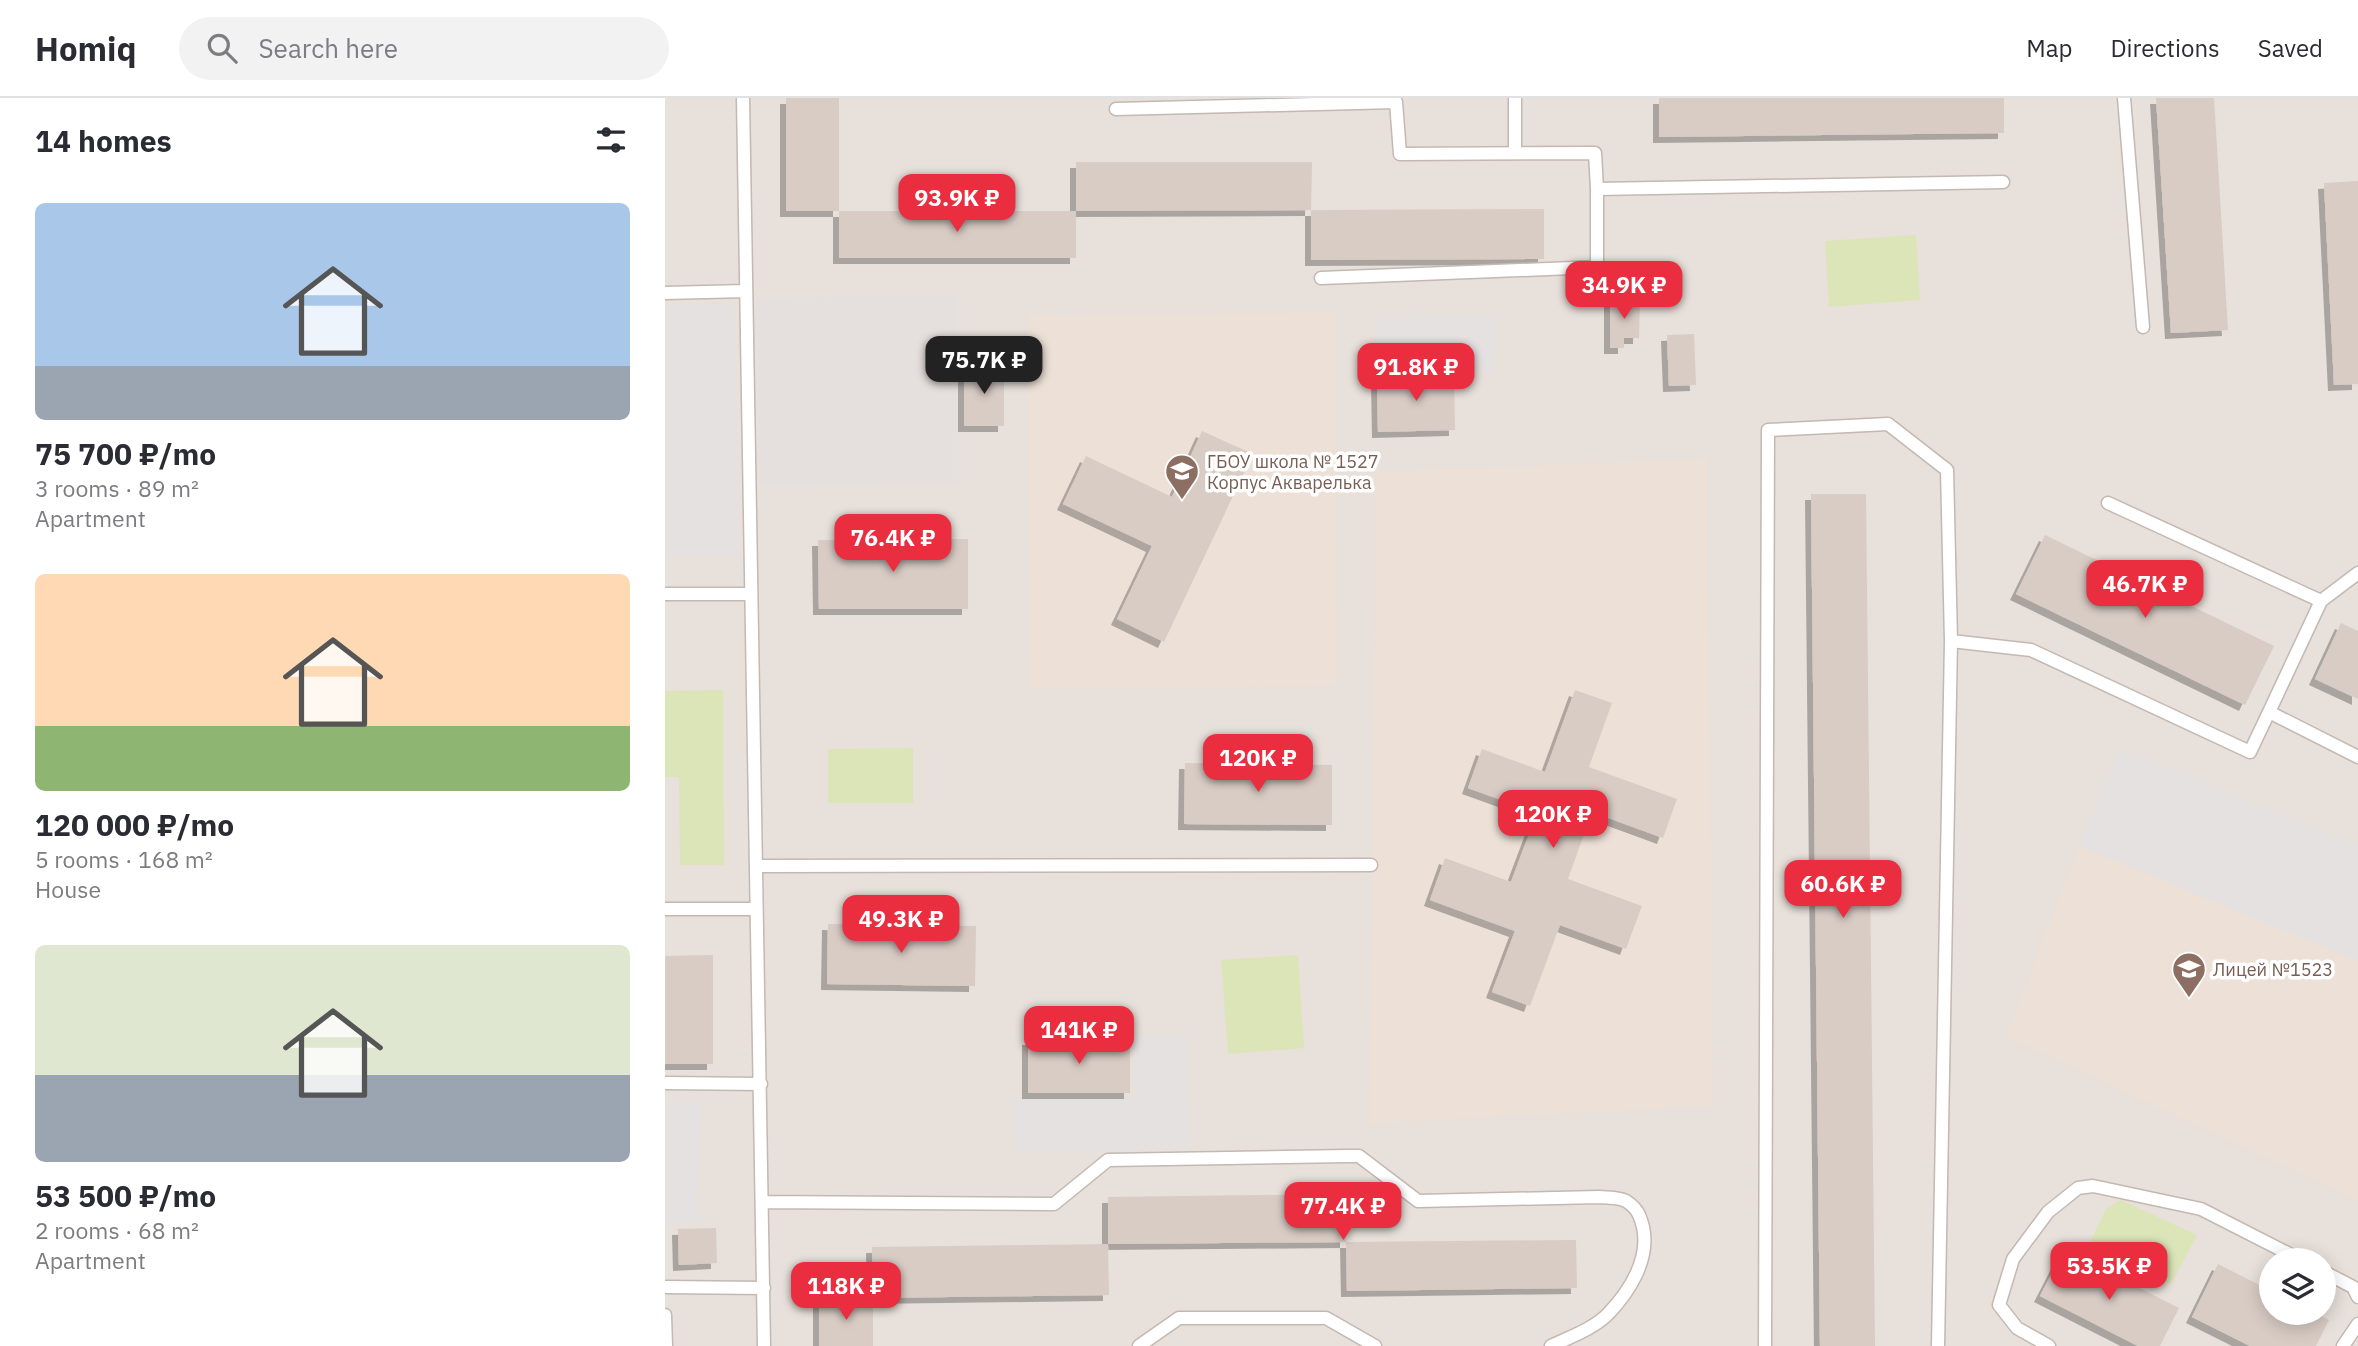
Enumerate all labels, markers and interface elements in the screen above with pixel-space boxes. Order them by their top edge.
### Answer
search box [179,17,669,80]
text: Homiq [35,27,137,70]
icon: search [203,29,241,67]
text: Search here [259,31,398,65]
text: Map [2026,32,2072,64]
text: Directions [2110,32,2220,64]
text: Saved [2258,32,2323,64]
text: 14 homes [35,121,172,160]
icon: filters [592,121,630,159]
pin: 93.9K ₽ [892,174,1022,234]
text: 93.9K ₽ [914,182,1000,212]
icon: home [270,248,396,374]
pin: 34.9K ₽ [1559,262,1689,321]
text: 34.9K ₽ [1581,269,1667,299]
pin: 75.7K ₽ [919,336,1049,396]
text: 75.7K ₽ [941,344,1027,374]
pin: 91.8K ₽ [1351,344,1481,403]
text: 91.8K ₽ [1373,351,1459,381]
text: 75 700 ₽/mo [35,434,216,473]
place label: ГБОУ школа № 1527 Корпус Акварелька [1207,450,1379,494]
school or university icon: ГБОУ школа № 1527 Корпус Акварелька [1163,452,1201,501]
text: 3 rooms · 89 m² [35,473,199,503]
text: Apartment [35,503,146,533]
pin: 76.4K ₽ [828,514,958,574]
text: 76.4K ₽ [850,522,936,552]
pin: 46.7K ₽ [2080,560,2210,620]
text: 46.7K ₽ [2102,568,2188,598]
icon: home [270,619,396,745]
pin: 120K ₽ [1201,734,1315,794]
text: 120K ₽ [1219,742,1297,772]
pin: 120K ₽ [1496,790,1610,850]
text: 120K ₽ [1514,798,1592,828]
text: 120 000 ₽/mo [35,805,234,844]
text: 5 rooms · 168 m² [35,844,213,874]
pin: 60.6K ₽ [1778,860,1908,920]
text: 60.6K ₽ [1800,868,1886,898]
text: House [35,874,101,904]
pin: 49.3K ₽ [836,896,966,955]
text: 49.3K ₽ [858,903,944,933]
school or university icon: Лицей №1523 [2170,950,2208,999]
place label: Лицей №1523 [2213,958,2333,981]
icon: home [270,990,396,1116]
pin: 141K ₽ [1022,1006,1136,1066]
text: 141K ₽ [1040,1014,1118,1044]
text: 53 500 ₽/mo [35,1176,216,1215]
pin: 77.4K ₽ [1278,1182,1408,1242]
text: 77.4K ₽ [1300,1190,1386,1220]
text: 2 rooms · 68 m² [35,1215,199,1245]
pin: 53.5K ₽ [2044,1242,2174,1302]
text: Apartment [35,1245,146,1275]
map controls [2259,1248,2336,1325]
button: layers [2259,1248,2336,1325]
text: 53.5K ₽ [2066,1250,2152,1280]
pin: 118K ₽ [789,1262,903,1322]
text: 118K ₽ [807,1270,885,1300]

